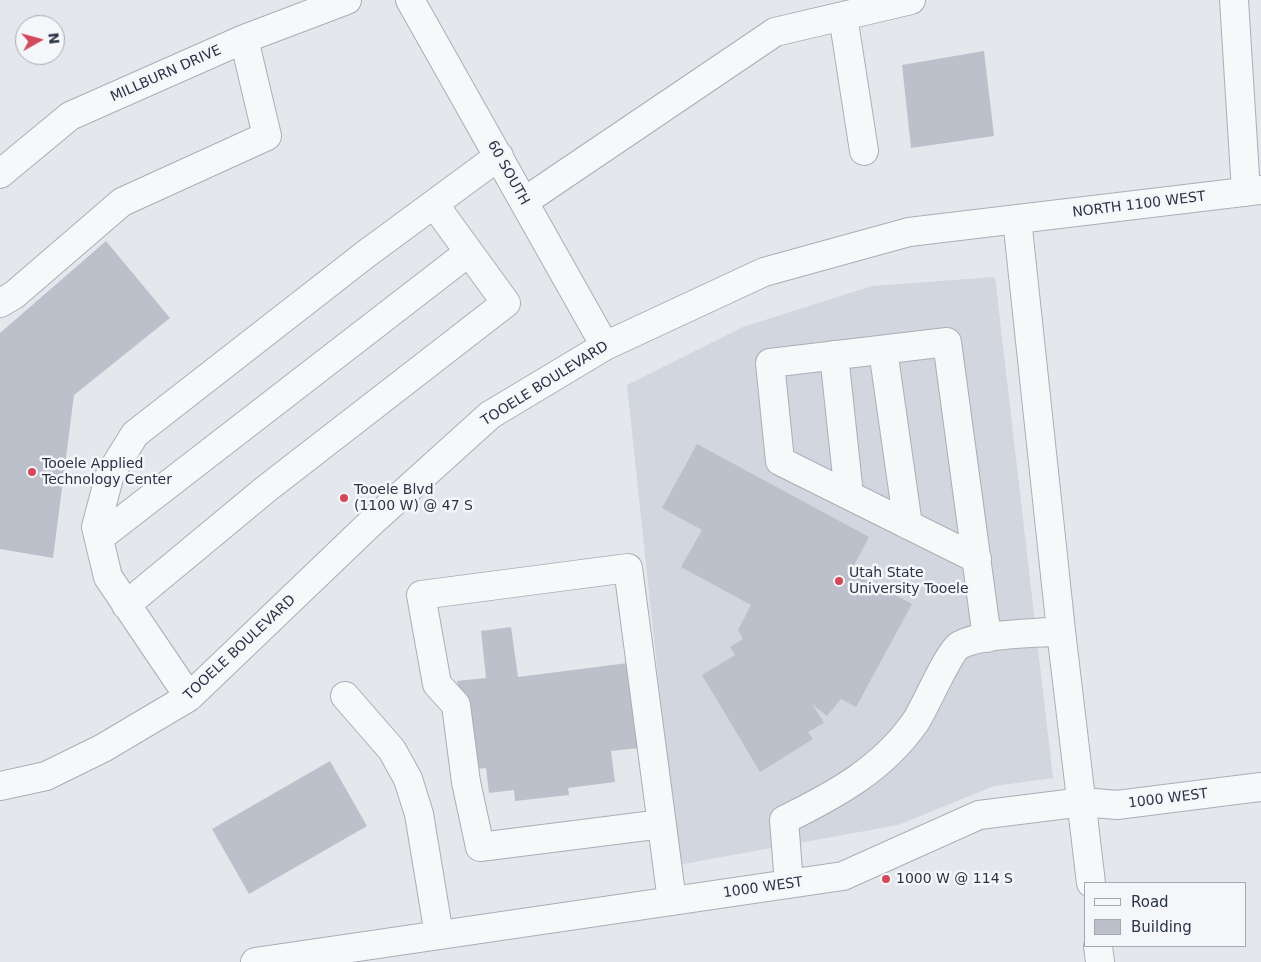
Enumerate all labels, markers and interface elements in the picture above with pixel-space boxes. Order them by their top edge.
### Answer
north arrow [15,15,65,65]
text: N [45,32,63,45]
street label: MILLBURN DRIVE [108,42,224,106]
street label: 60 SOUTH [483,138,533,208]
street label: NORTH 1100 WEST [1072,189,1206,221]
street label: TOOELE BOULEVARD [478,338,612,430]
place label: Tooele Applied Technology Center [42,456,172,488]
marker: Tooele Applied Technology Center [26,466,38,478]
place label: Tooele Blvd (1100 W) @ 47 S [354,482,473,514]
marker: Tooele Blvd (1100 W) @ 47 S [338,492,350,504]
place label: Utah State University Tooele [849,565,968,598]
marker: Utah State University Tooele [833,575,845,587]
street label: TOOELE BOULEVARD [181,592,299,704]
street label: 1000 WEST [1127,786,1209,812]
place label: 1000 W @ 114 S [896,871,1013,887]
marker: 1000 W @ 114 S [880,873,892,885]
street label: 1000 WEST [722,874,804,902]
legend [1084,882,1246,947]
text: Road [1131,893,1169,911]
text: Building [1131,918,1192,936]

